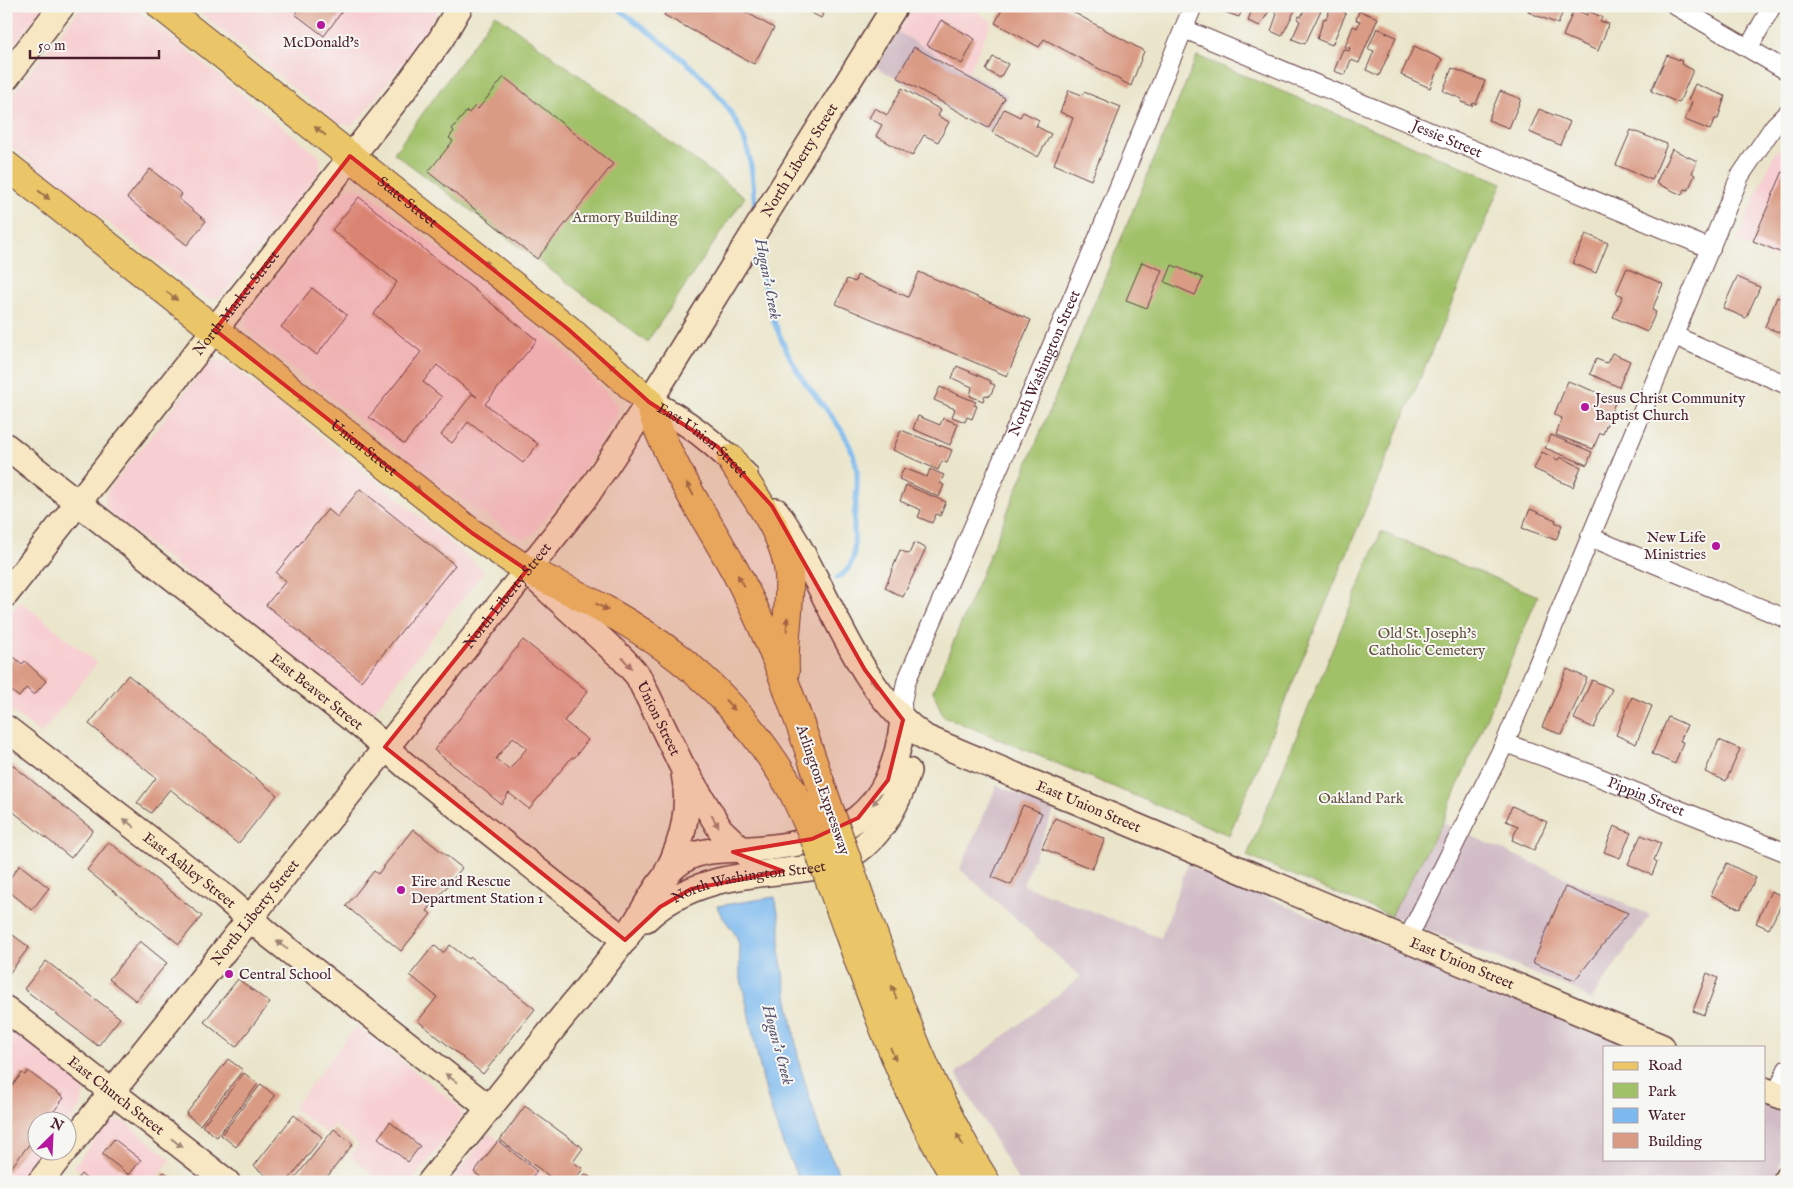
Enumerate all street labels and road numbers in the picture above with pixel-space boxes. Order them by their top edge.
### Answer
street label: North Liberty Street [757,99,842,221]
street label: Jessie Street [1407,115,1485,162]
street label: State Street [374,172,442,232]
street label: North Market Street [188,246,283,359]
street label: North Washington Street [1004,287,1084,439]
street label: East Union Street [654,398,752,482]
street label: Union Street [326,415,402,480]
street label: North Liberty Street [459,538,555,652]
street label: East Beaver Street [266,649,367,734]
street label: Union Street [632,678,685,759]
street label: Arlington Expressway [791,721,854,858]
street label: Pippin Street [1605,772,1688,820]
street label: East Union Street [1034,776,1144,837]
street label: East Ashley Street [139,828,240,912]
street label: North Liberty Street [207,855,303,969]
street label: North Washington Street [668,856,827,907]
street label: East Union Street [1407,933,1517,993]
street label: East Church Street [64,1052,168,1139]

